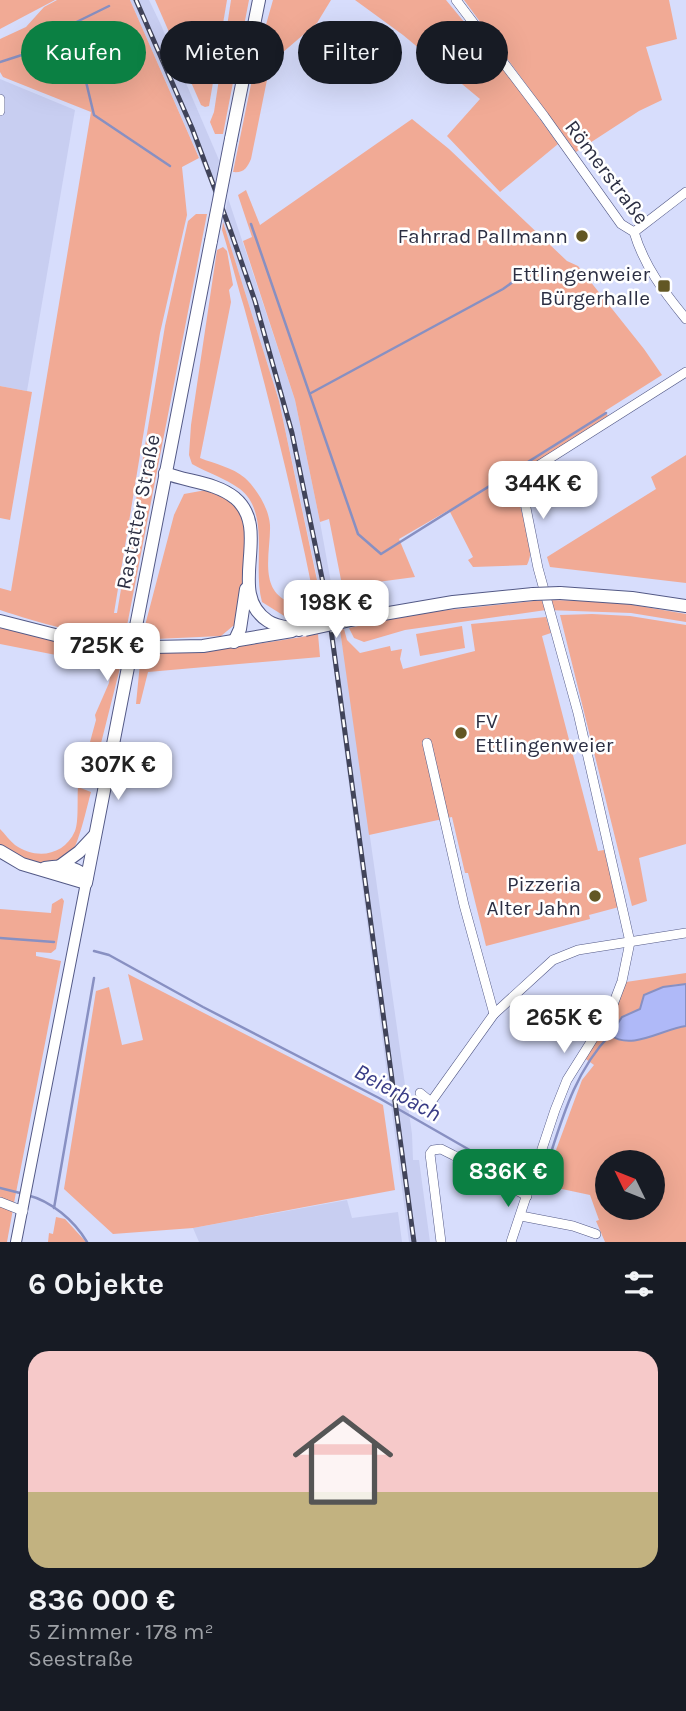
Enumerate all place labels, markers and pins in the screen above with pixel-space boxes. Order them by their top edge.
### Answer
place label: Fahrrad Pallmann [398,224,568,248]
marker: Fahrrad Pallmann [574,228,590,244]
place label: Ettlingenweier Bürgerhalle [512,262,650,310]
marker: Ettlingenweier Bürgerhalle [656,278,672,294]
pin: 344K € [486,462,600,521]
pin: 198K € [279,580,393,640]
pin: 725K € [50,624,164,683]
place label: FV Ettlingenweier [475,709,614,757]
marker: FV Ettlingenweier [453,725,469,741]
pin: 307K € [61,742,175,802]
place label: Pizzeria Alter Jahn [486,872,581,920]
marker: Pizzeria Alter Jahn [587,888,603,904]
pin: 265K € [507,996,621,1055]
pin: 836K € [451,1150,565,1209]

